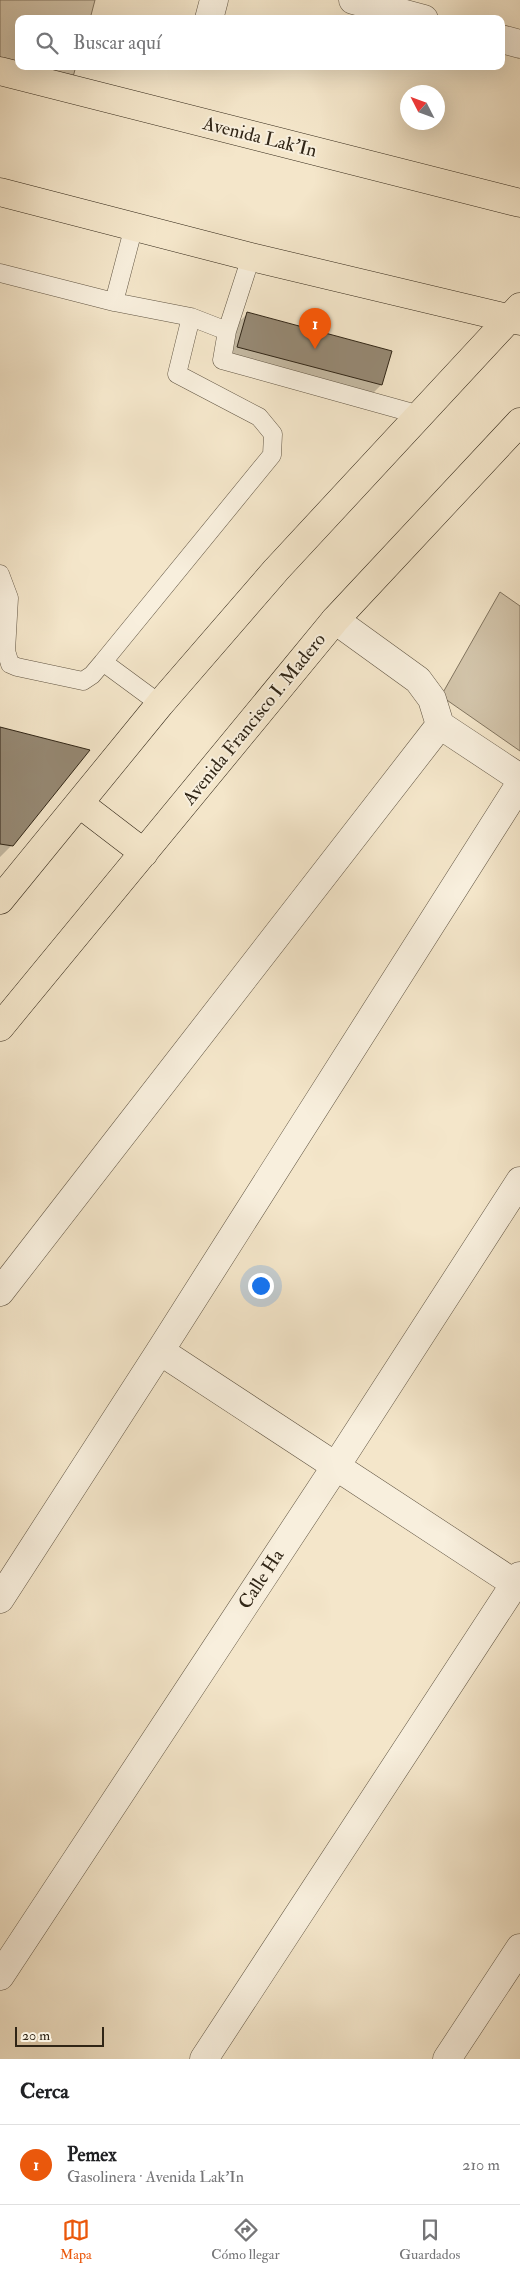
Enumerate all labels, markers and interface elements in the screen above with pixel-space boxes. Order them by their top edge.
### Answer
search box [15,15,505,70]
icon: search [33,29,61,57]
text: Buscar aquí [73,31,161,55]
north arrow [400,85,445,130]
street label: Avenida Lak'In [200,111,320,163]
pin: 1 [299,308,331,349]
street label: Avenida Francisco I. Madero [177,628,331,811]
your location [248,1273,274,1299]
street label: Calle Ha [233,1544,289,1613]
scale bar [15,2024,104,2047]
text: 20 m [22,2027,50,2044]
text: Cerca [20,2078,69,2105]
text: Pemex [67,2143,117,2167]
text: 1 [33,2155,39,2175]
text: 210 m [462,2155,500,2175]
text: Gasolinera · Avenida Lak'In [67,2167,244,2187]
tab: Mapa [60,2216,92,2263]
tab: Cómo llegar [211,2216,280,2263]
tab: Guardados [399,2216,460,2263]

